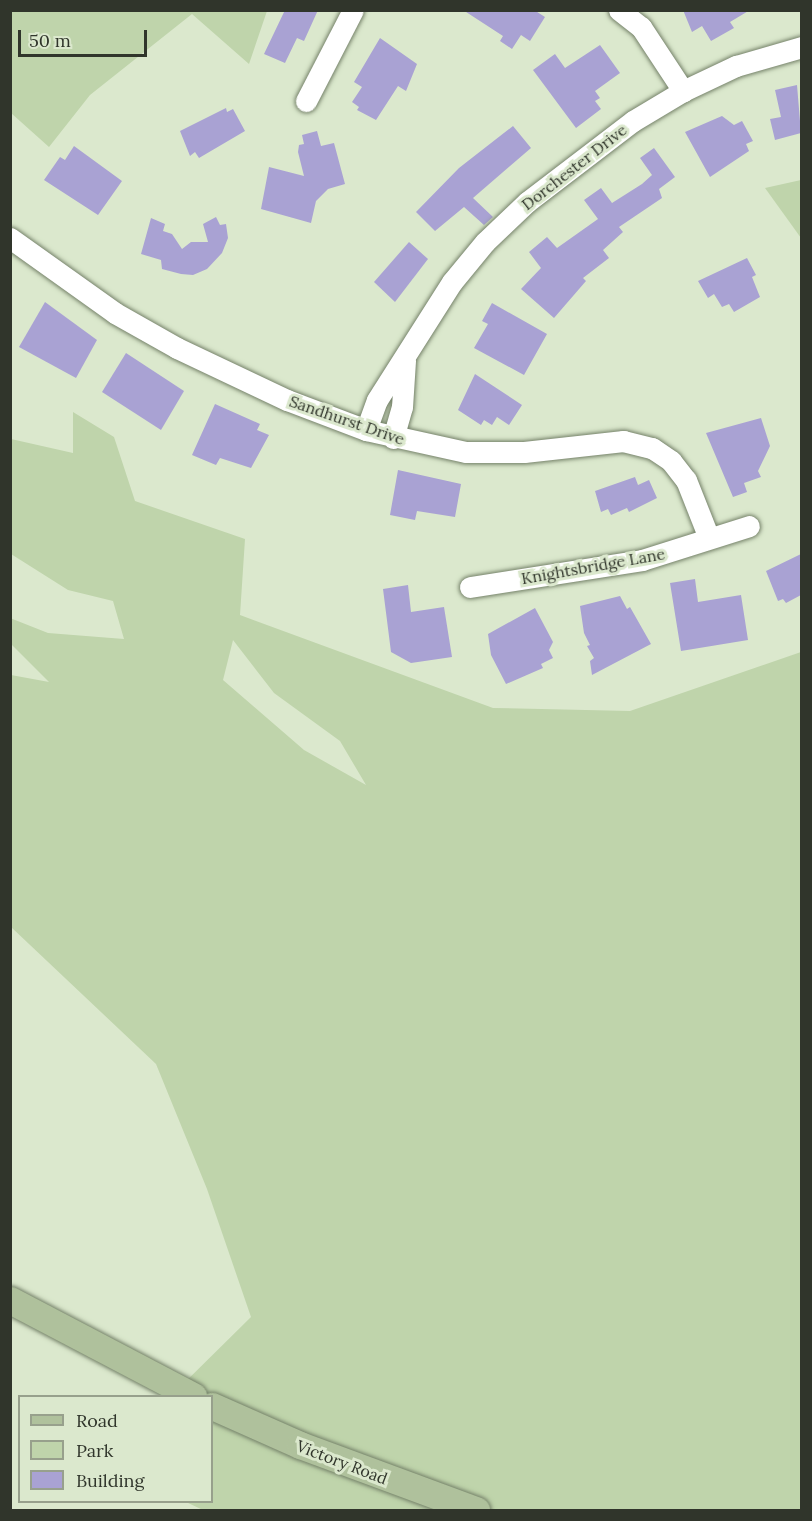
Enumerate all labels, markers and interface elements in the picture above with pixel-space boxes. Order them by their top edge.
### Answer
scale bar [21,18,150,56]
text: 50 m [29,29,71,52]
street label: Dorchester Drive [518,120,630,214]
street label: Sandhurst Drive [287,391,407,449]
street label: Knightsbridge Lane [520,544,666,588]
legend [18,1395,213,1503]
text: Road [76,1409,118,1432]
street label: Victory Road [294,1436,390,1488]
text: Park [76,1439,113,1462]
text: Building [76,1469,144,1492]

